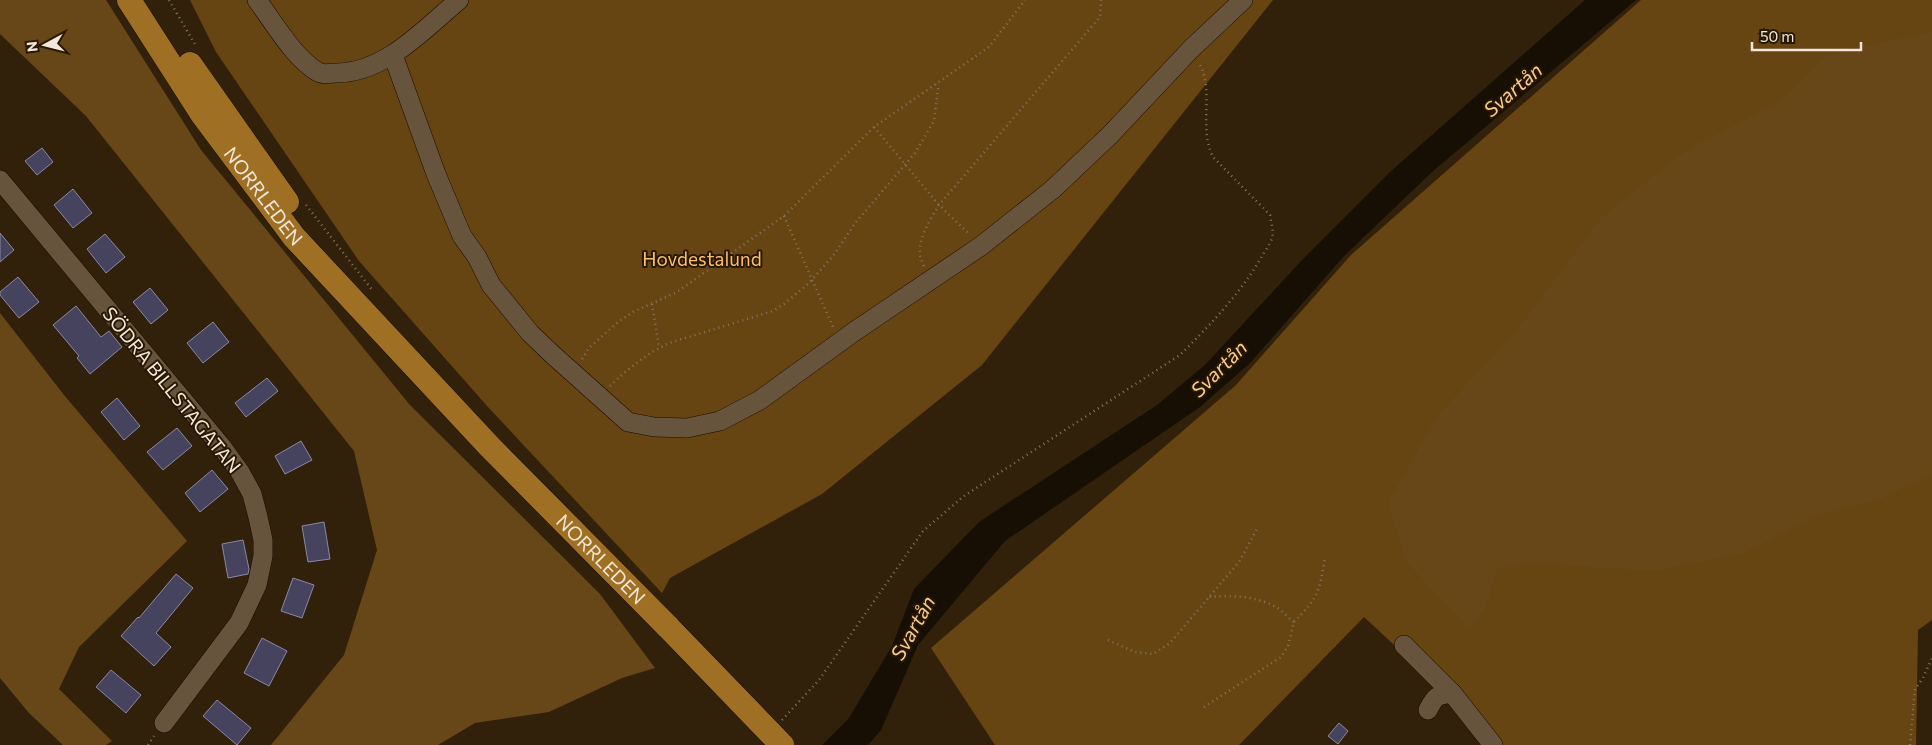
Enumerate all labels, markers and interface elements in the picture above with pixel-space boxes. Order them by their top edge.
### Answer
north arrow [20,20,70,70]
scale bar [1752,20,1861,52]
text: 50 m [1760,27,1794,45]
text: N [23,40,41,53]
water label: Svartån [1478,57,1547,121]
street label: NORRLEDEN [220,142,308,250]
park label: Hovdestalund [642,247,762,270]
street label: SÖDRA BILLSTAGATAN [98,302,246,477]
water label: Svartån [1185,335,1251,401]
street label: NORRLEDEN [552,509,651,609]
water label: Svartån [885,591,940,664]

